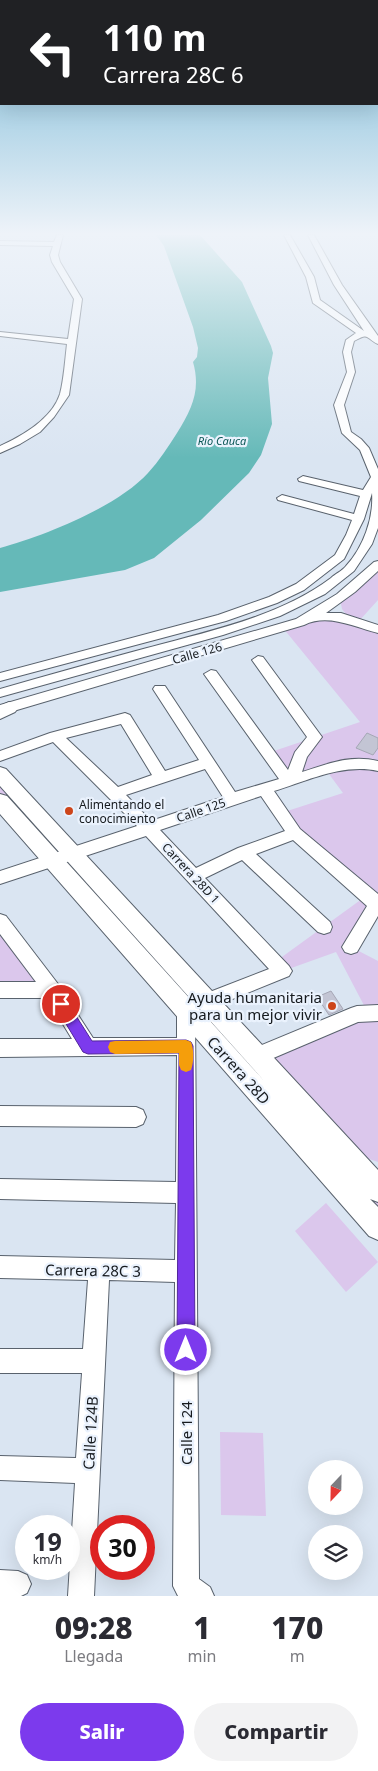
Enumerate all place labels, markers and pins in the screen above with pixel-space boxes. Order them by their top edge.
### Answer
place label: Alimentando el conocimiento [79,796,164,827]
marker: Alimentando el conocimiento [63,805,75,817]
pin [40,983,82,1025]
place label: Ayuda humanitaria para un mejor vivir [188,987,322,1024]
marker: Ayuda humanitaria para un mejor vivir [326,1000,338,1012]

